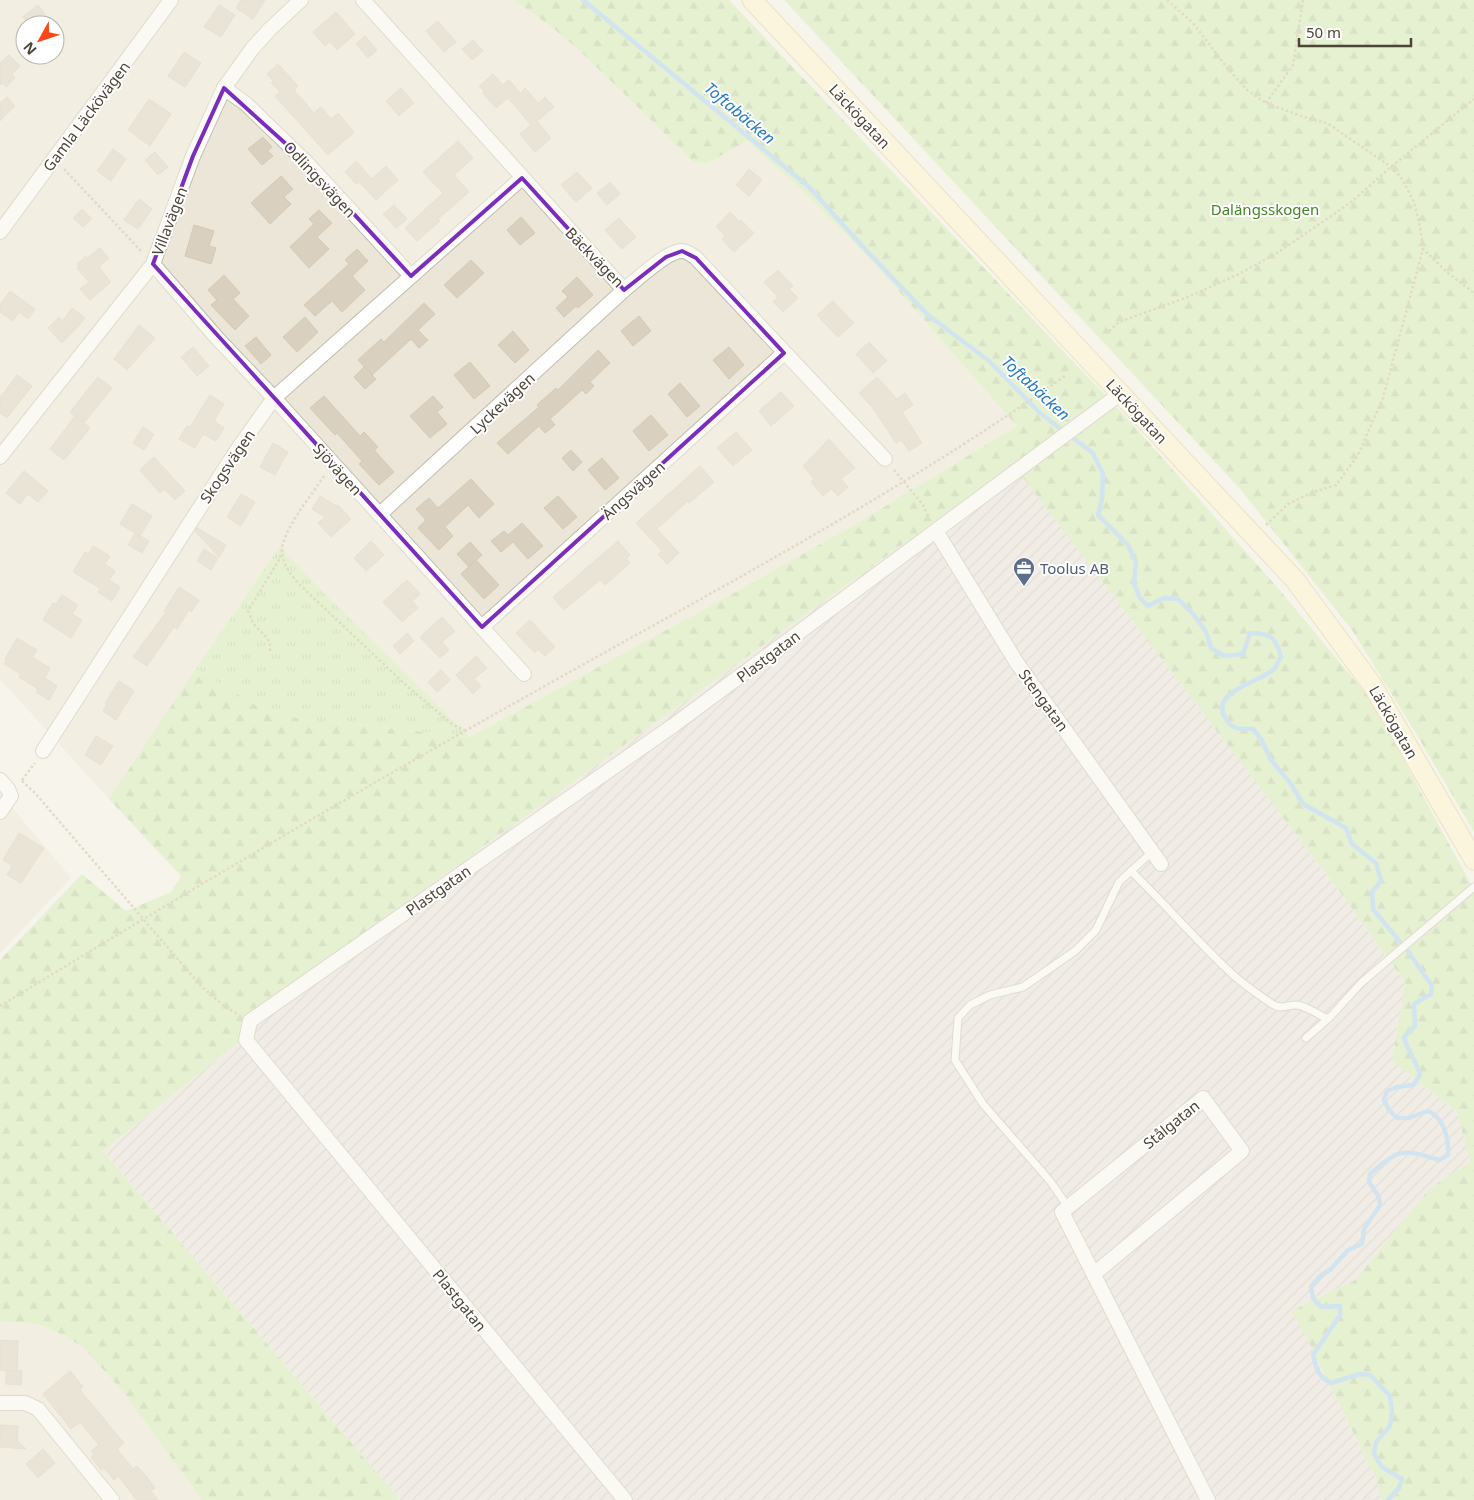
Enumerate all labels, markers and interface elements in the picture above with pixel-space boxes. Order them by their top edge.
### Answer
north arrow [15,15,65,65]
scale bar [1299,15,1412,47]
text: 50 m [1306,22,1341,42]
text: N [19,38,41,59]
street label: Gamla Läckövägen [38,57,134,175]
water label: Toftabäcken [700,77,780,149]
street label: Läckögatan [825,79,895,153]
street label: Odlingsvägen [279,137,361,221]
street label: Villavägen [147,184,191,258]
park label: Dalängsskogen [1211,199,1319,219]
street label: Bäckvägen [561,223,629,291]
water label: Toftabäcken [997,351,1075,425]
street label: Lyckevägen [465,368,539,438]
street label: Läckögatan [1102,374,1172,448]
street label: Skogsvägen [195,425,259,507]
street label: Sjövägen [309,439,367,499]
street label: Ängsvägen [597,456,669,524]
office icon: Toolus AB [1012,556,1036,587]
place label: Toolus AB [1040,558,1109,578]
street label: Plastgatan [732,626,804,686]
street label: Stengatan [1015,665,1073,735]
street label: Läckögatan [1365,682,1423,762]
street label: Plastgatan [402,860,474,920]
street label: Stålgatan [1139,1095,1203,1153]
street label: Plastgatan [429,1265,491,1335]

